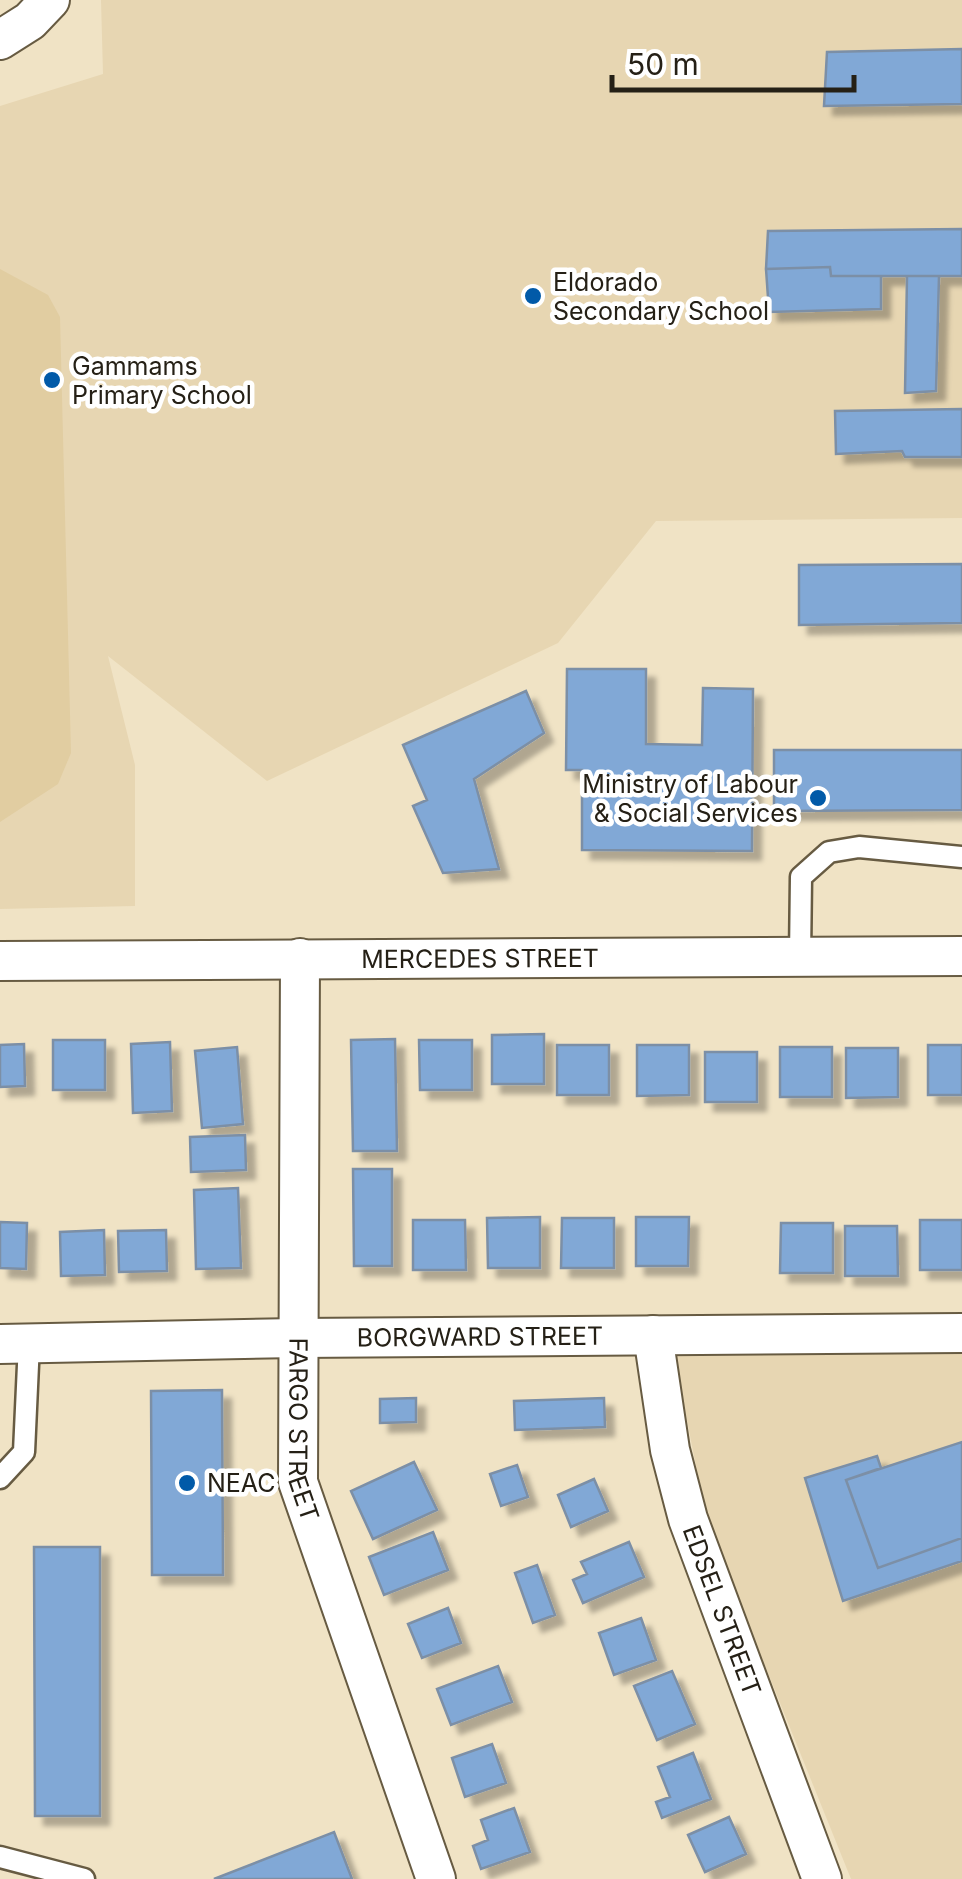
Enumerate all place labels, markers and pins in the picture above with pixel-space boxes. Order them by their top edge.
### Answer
place label: Eldorado Secondary School [553,267,769,326]
marker: Eldorado Secondary School [522,285,544,307]
place label: Gammams Primary School [72,351,252,410]
marker: Gammams Primary School [41,369,63,391]
place label: Ministry of Labour & Social Services [582,769,798,828]
marker: Ministry of Labour & Social Services [807,787,829,809]
place label: NEAC [207,1468,276,1498]
marker: NEAC [176,1472,198,1494]

